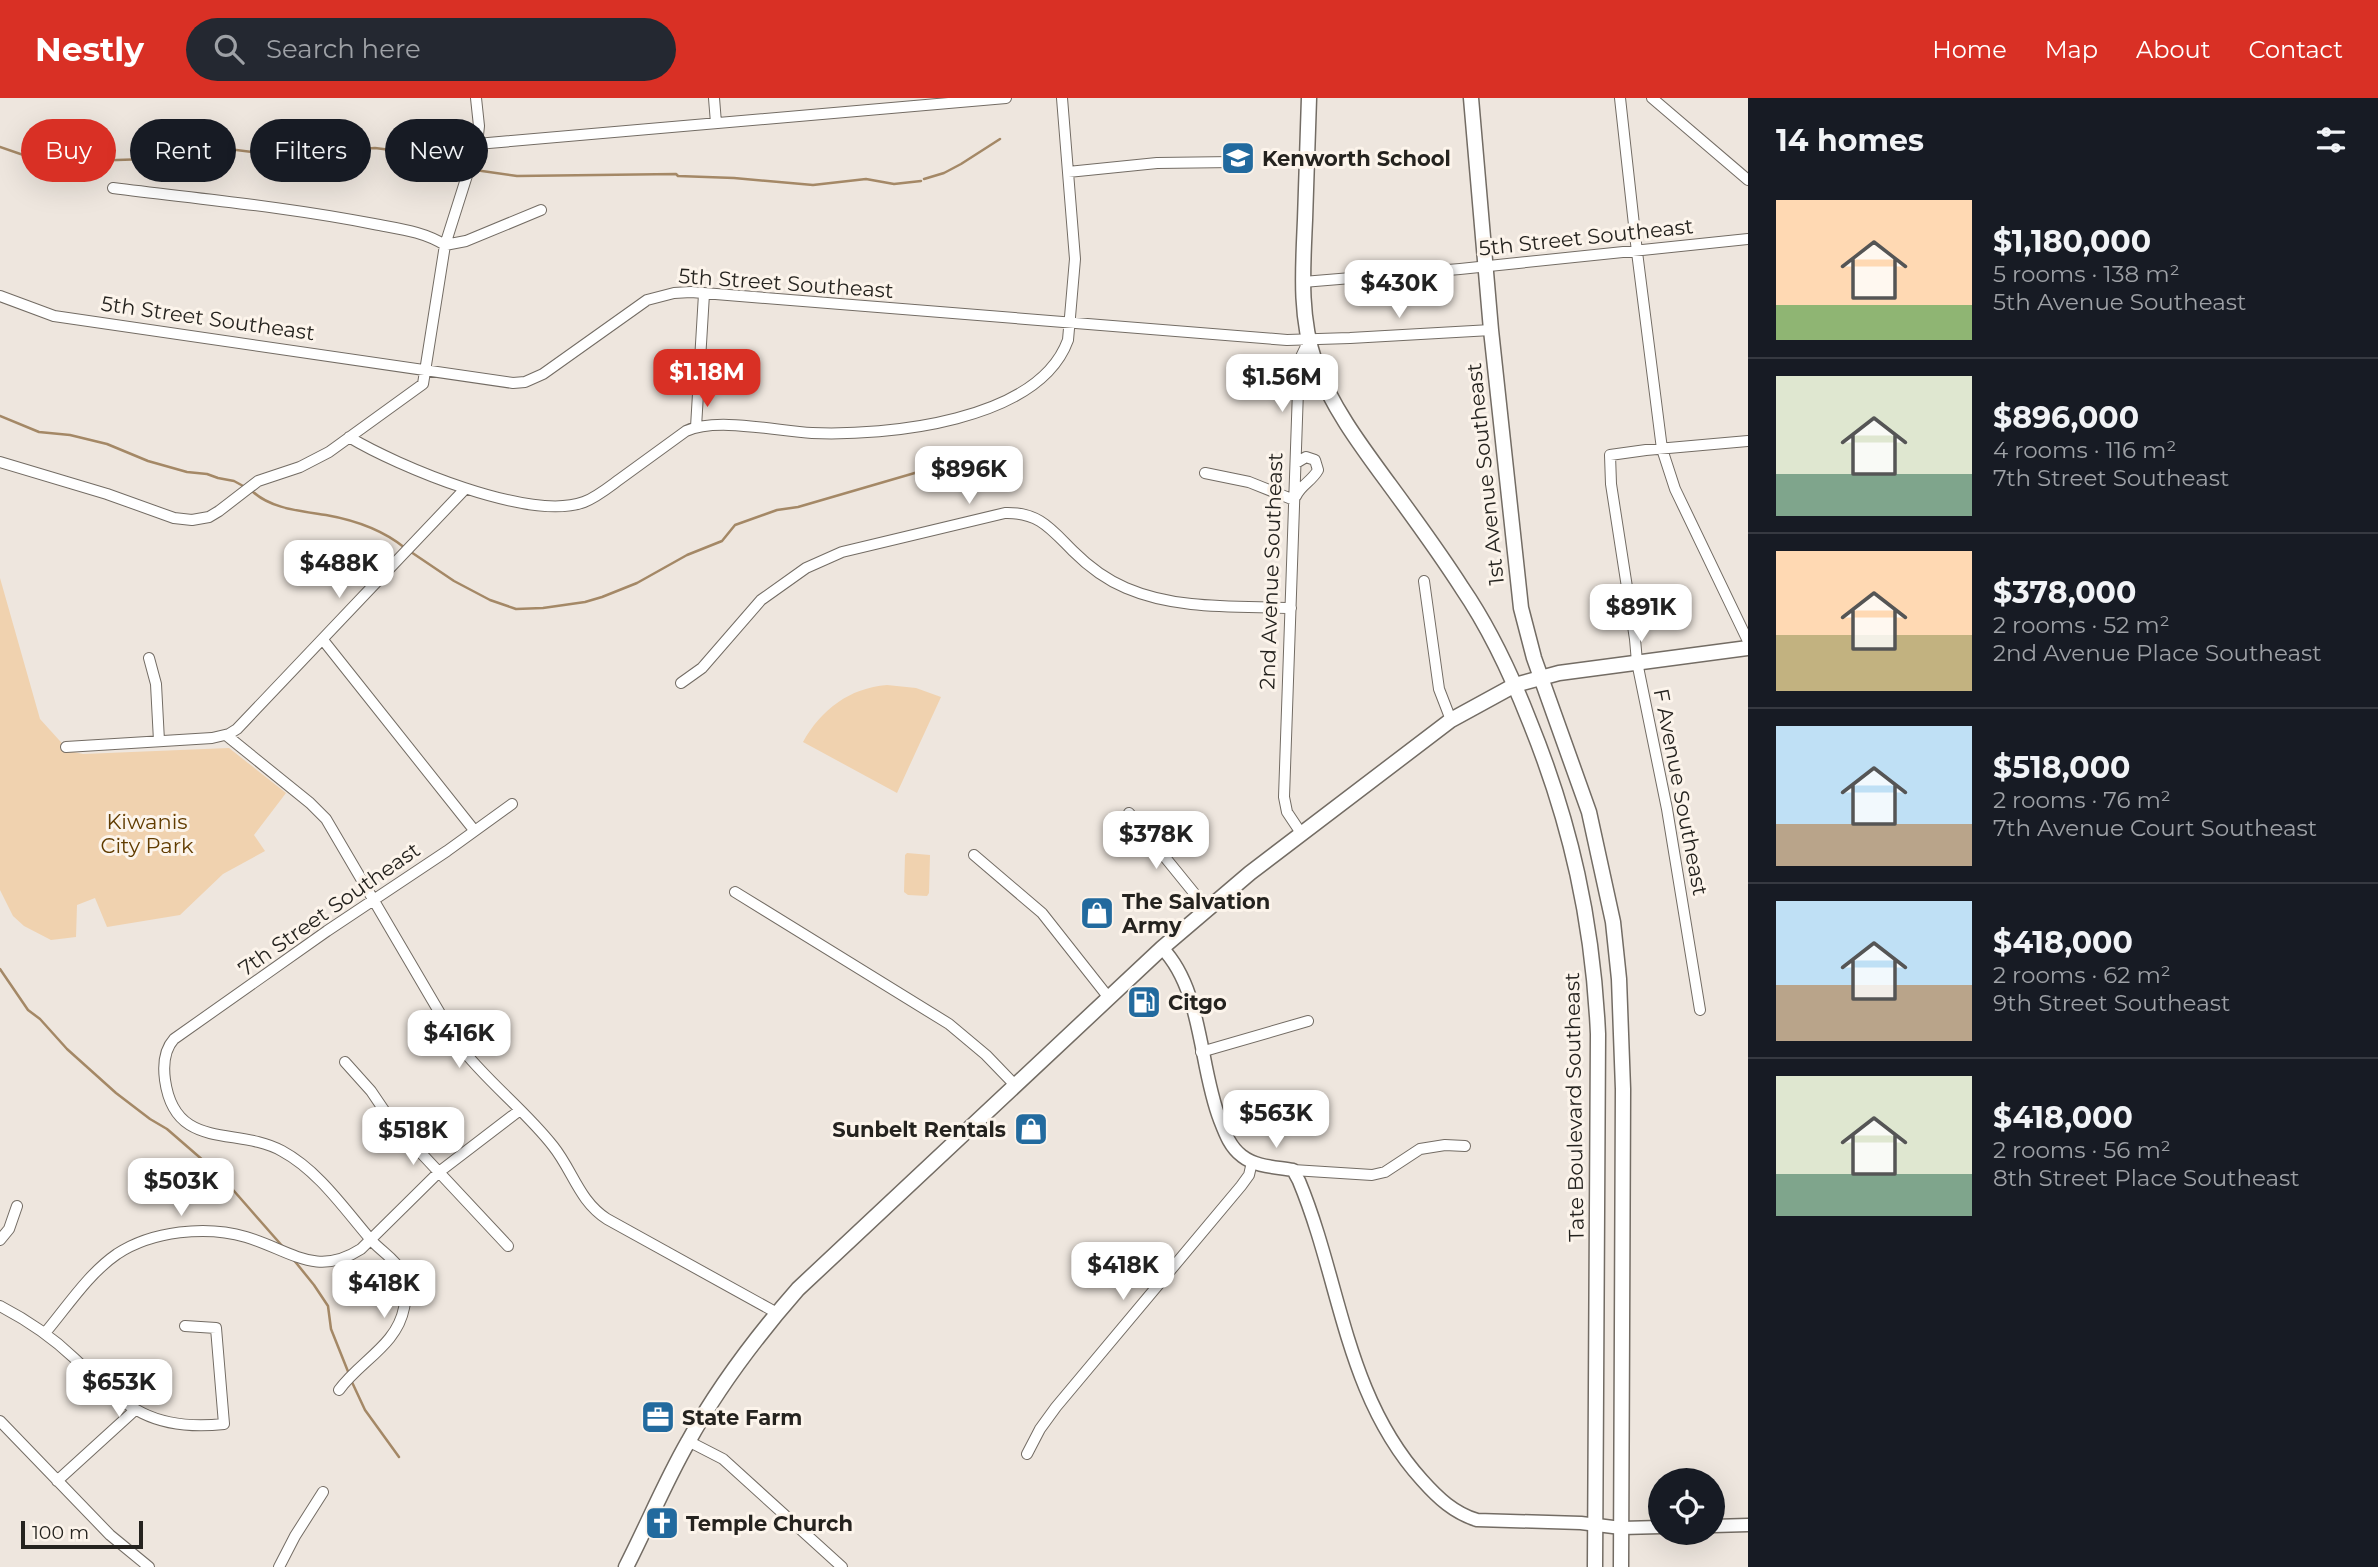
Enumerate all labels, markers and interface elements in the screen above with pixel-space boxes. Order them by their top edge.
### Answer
search box [186,18,676,81]
text: Nestly [35,29,144,69]
icon: search [210,30,248,68]
text: Search here [266,33,421,65]
text: Home [1932,35,2007,64]
text: Map [2045,35,2098,64]
text: About [2136,35,2210,64]
text: Contact [2248,35,2343,64]
chip: Buy [21,119,116,182]
chip: Rent [130,119,236,182]
chip: Filters [250,119,371,182]
chip: New [385,119,488,182]
icon: filters [2312,121,2350,159]
text: 14 homes [1776,122,1924,159]
school or university icon: Kenworth School [1219,139,1257,177]
place label: Kenworth School [1262,146,1451,171]
street label: 5th Street Southeast [1478,213,1694,261]
text: $1,180,000 [1993,223,2151,260]
icon: home [1832,228,1916,312]
pin: $430K [1350,260,1448,320]
text: 5 rooms · 138 m² [1993,260,2180,288]
street label: 5th Street Southeast [678,263,894,303]
text: $430K [1361,269,1437,297]
text: 5th Avenue Southeast [1993,288,2246,316]
street label: 5th Street Southeast [100,291,316,345]
pin: $1.18M [650,350,764,409]
pin: $1.56M [1225,354,1339,414]
text: $1.18M [669,358,745,386]
street label: 1st Avenue Southeast [1461,362,1509,586]
text: $1.56M [1242,363,1322,391]
text: $896,000 [1993,399,2139,436]
icon: home [1832,404,1916,488]
text: 4 rooms · 116 m² [1993,436,2176,464]
pin: $896K [920,446,1018,506]
street label: 2nd Avenue Southeast [1254,452,1288,690]
text: $896K [931,455,1007,483]
text: 7th Street Southeast [1993,464,2229,492]
pin: $488K [290,540,388,600]
text: $488K [300,549,378,577]
text: $378,000 [1993,574,2136,611]
icon: home [1832,579,1916,663]
pin: $891K [1592,584,1690,644]
text: $891K [1606,593,1676,621]
text: 2 rooms · 52 m² [1993,611,2170,639]
text: 2nd Avenue Place Southeast [1993,639,2322,667]
street label: F Avenue Southeast [1649,687,1713,897]
text: $518,000 [1993,749,2130,786]
icon: home [1832,754,1916,838]
text: 2 rooms · 76 m² [1993,786,2171,814]
park label: Kiwanis City Park [101,809,194,858]
pin: $378K [1107,812,1205,871]
text: 7th Avenue Court Southeast [1993,814,2317,842]
text: $378K [1119,820,1193,848]
street label: 7th Street Southeast [233,837,425,981]
place label: The Salvation Army [1121,889,1270,938]
shop icon: The Salvation Army [1078,894,1116,932]
text: $418,000 [1993,924,2133,961]
icon: home [1832,929,1916,1013]
text: 2 rooms · 62 m² [1993,961,2171,989]
street label: Tate Boulevard Southeast [1559,972,1589,1242]
fuel station icon: Citgo [1125,983,1163,1021]
text: 9th Street Southeast [1993,989,2230,1017]
place label: Citgo [1168,990,1227,1015]
pin: $416K [410,1010,508,1070]
text: $416K [424,1019,494,1047]
pin: $563K [1227,1090,1325,1150]
text: $563K [1239,1099,1313,1127]
text: $418,000 [1993,1099,2133,1136]
icon: home [1832,1104,1916,1188]
pin: $518K [364,1108,462,1167]
shop icon: Sunbelt Rentals [1012,1110,1050,1148]
text: $518K [378,1116,448,1144]
place label: Sunbelt Rentals [832,1117,1006,1142]
text: 2 rooms · 56 m² [1993,1136,2171,1164]
pin: $503K [132,1158,230,1218]
text: 8th Street Place Southeast [1993,1164,2300,1192]
text: $503K [144,1167,218,1195]
pin: $418K [1074,1242,1172,1302]
text: $418K [1087,1251,1159,1279]
pin: $418K [335,1260,433,1320]
text: $418K [348,1269,420,1297]
pin: $653K [70,1360,168,1419]
text: $653K [82,1368,156,1396]
office icon: State Farm [639,1398,677,1436]
place label: State Farm [682,1405,802,1430]
map controls [1648,1468,1725,1545]
button: locate [1648,1468,1725,1545]
church icon: Temple Church [643,1504,681,1542]
place label: Temple Church [686,1511,853,1536]
scale bar [21,1518,144,1550]
text: 100 m [32,1521,89,1544]

